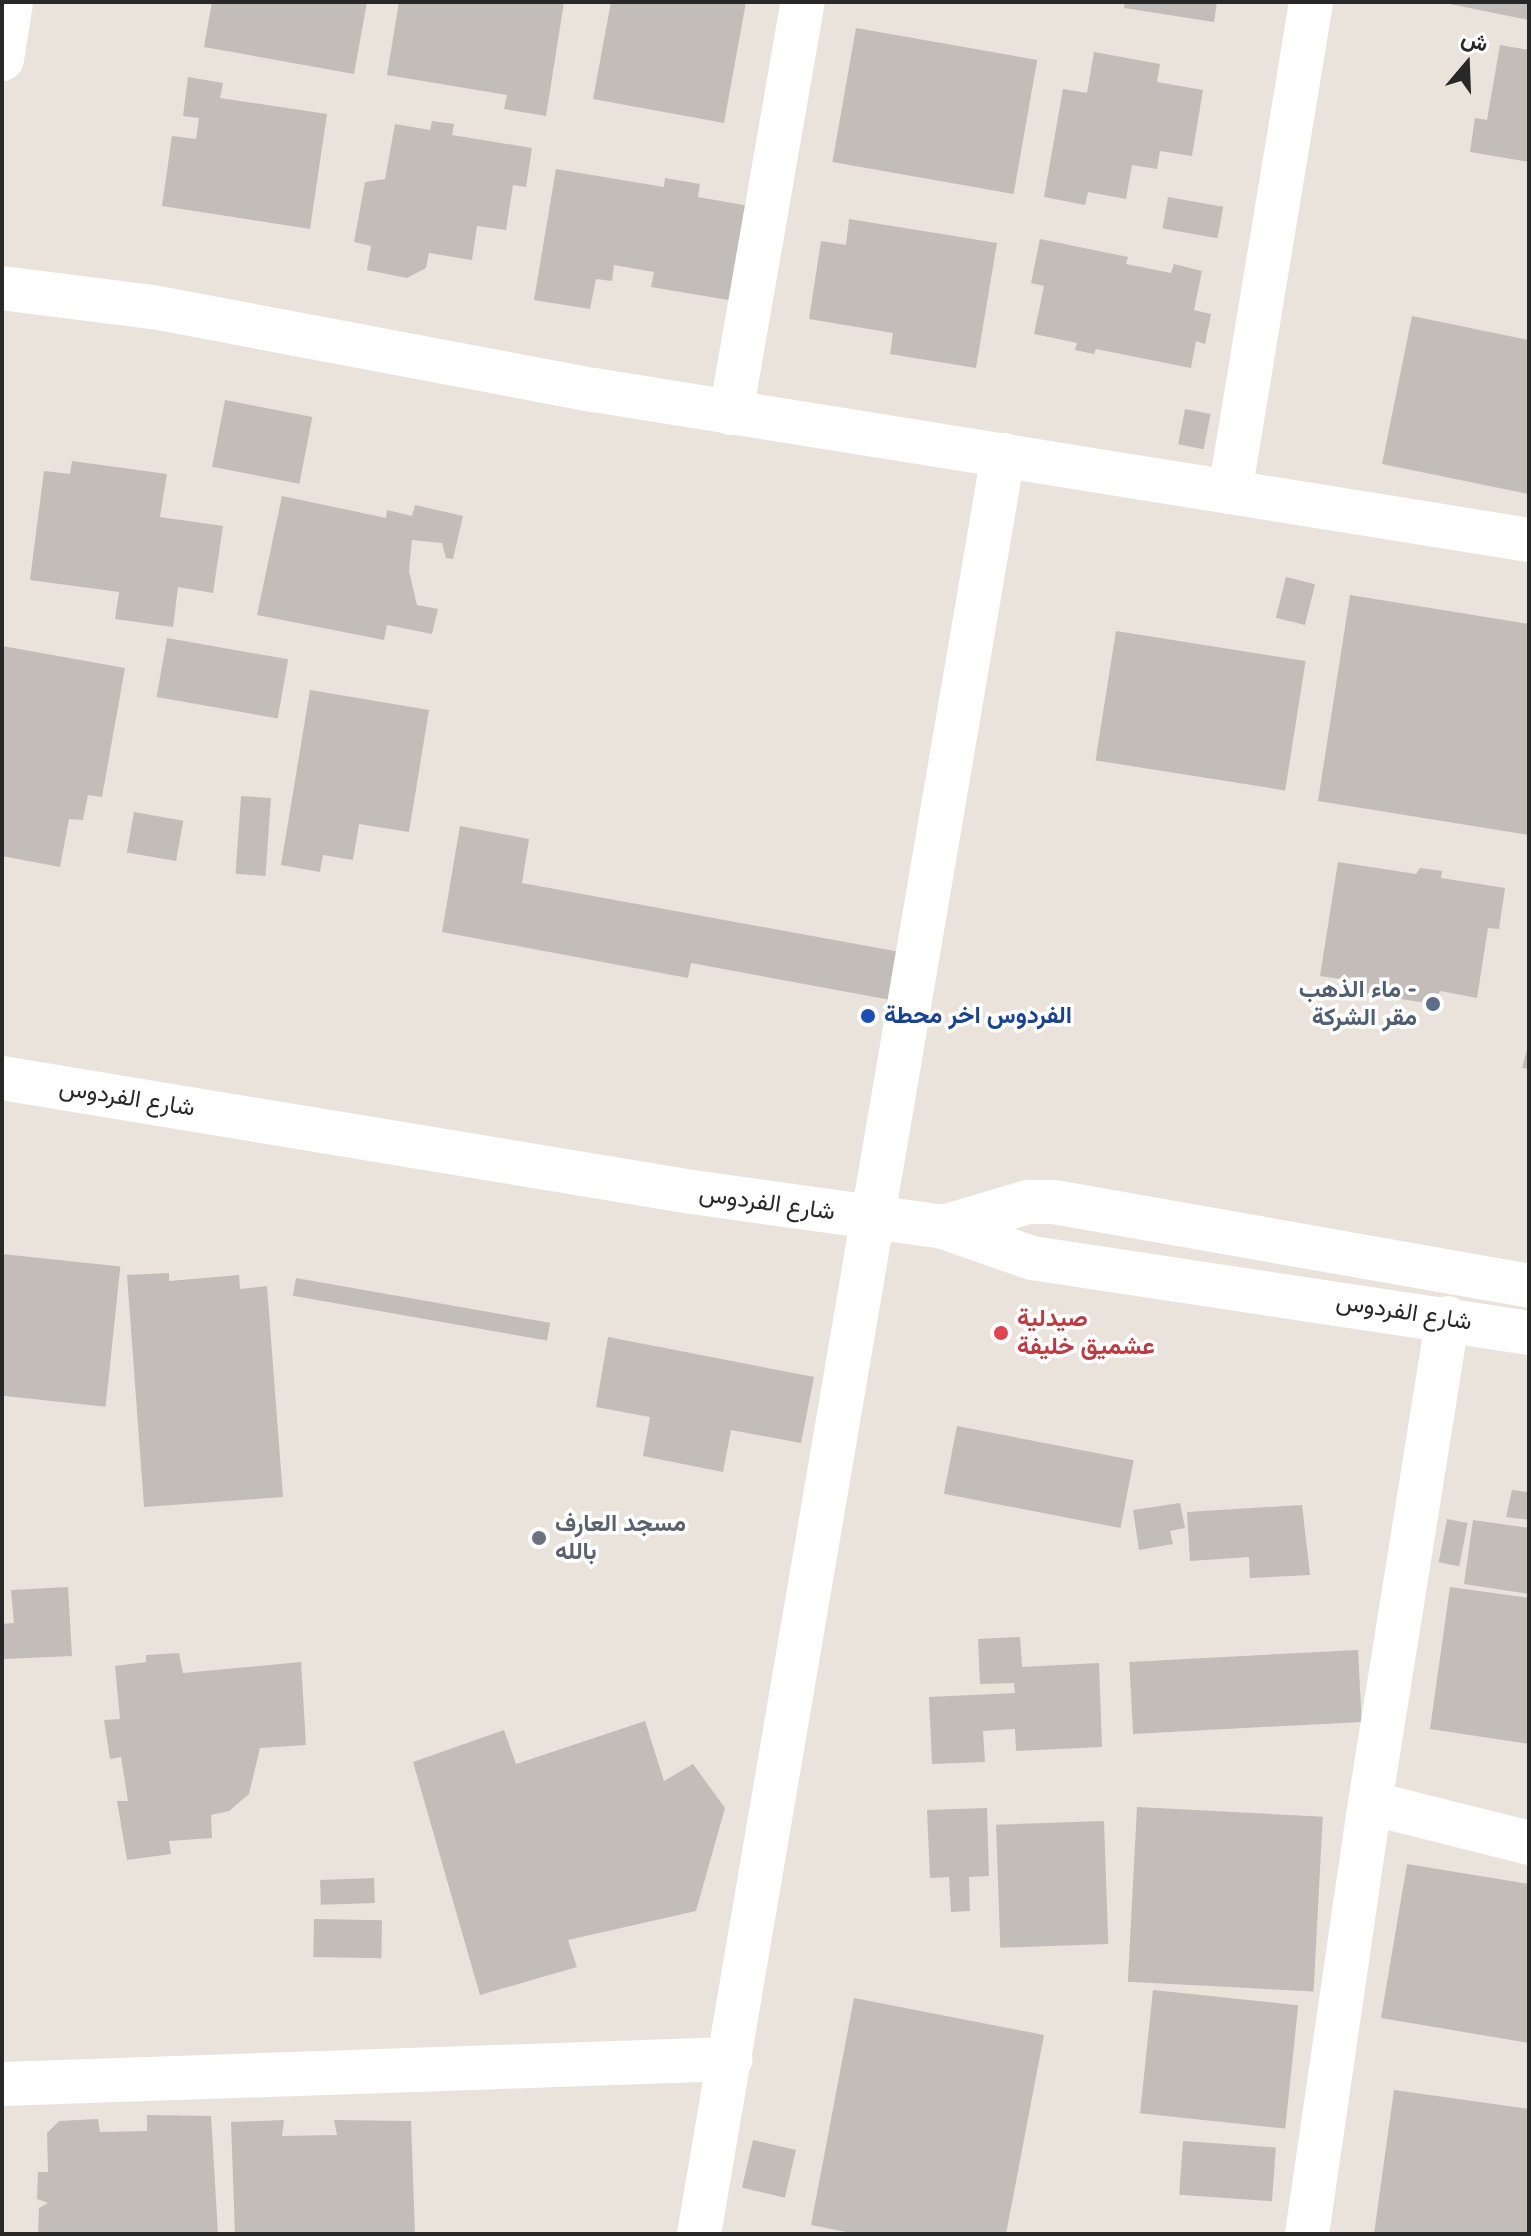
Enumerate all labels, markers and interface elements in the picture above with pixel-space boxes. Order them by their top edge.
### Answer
north arrow [1427,24,1507,104]
text: ش [1458,25,1492,58]
place label: ماء الذهب - مقر الشركة [1299,976,1417,1032]
marker: ماء الذهب - مقر الشركة [1424,995,1442,1013]
place label: الفردوس اخر محطة [884,1002,1072,1030]
marker: الفردوس اخر محطة [859,1007,877,1025]
street label: شارع الفردوس [57,1073,197,1123]
street label: شارع الفردوس [697,1179,837,1227]
street label: شارع الفردوس [1334,1287,1474,1337]
place label: صيدلية عشميق خليفة [1017,1305,1155,1361]
marker: صيدلية عشميق خليفة [992,1324,1010,1342]
place label: مسجد العارف بالله [555,1510,686,1566]
marker: مسجد العارف بالله [530,1529,548,1547]

